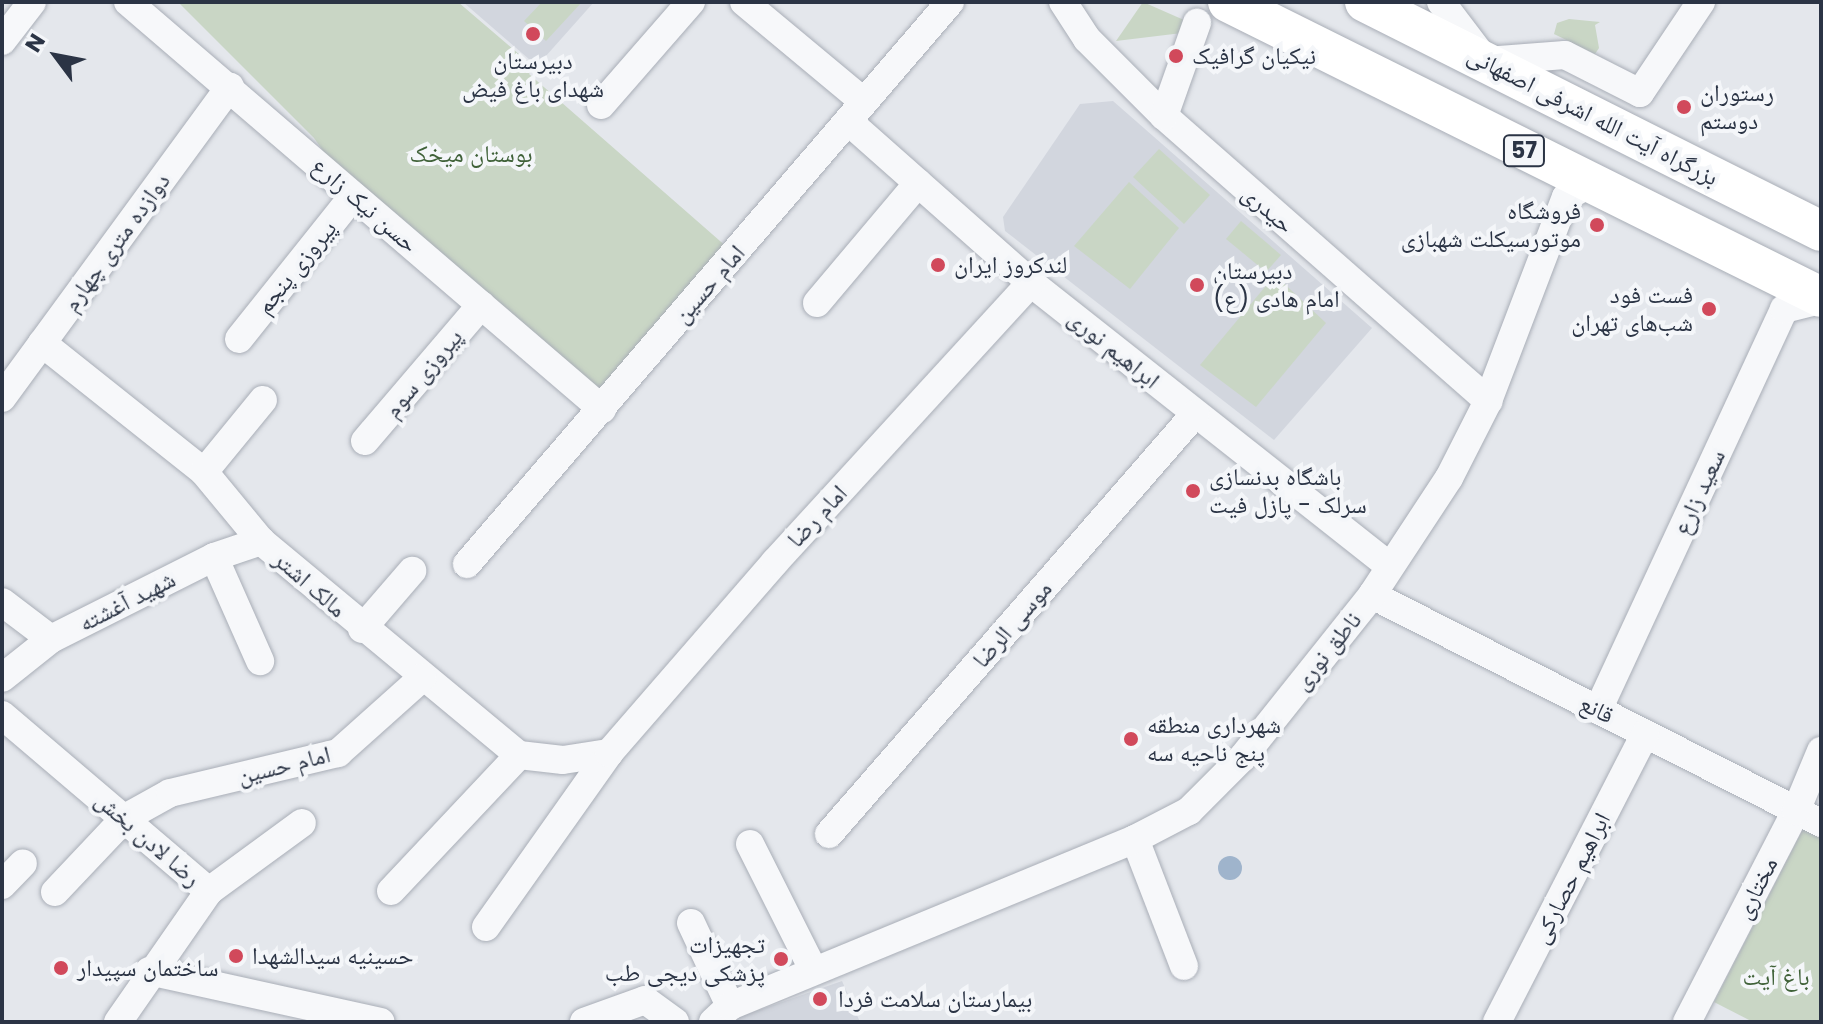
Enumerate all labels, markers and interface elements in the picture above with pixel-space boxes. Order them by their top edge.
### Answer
north arrow [16,16,96,96]
marker: دبیرستان شهدای باغ فیض [524,25,542,43]
text: N [18,28,53,58]
street label: بزرگراه آیت الله اشرفی اصفهانی [1463,40,1723,192]
place label: نیکیان گرافیک [1192,42,1316,70]
place label: دبیرستان شهدای باغ فیض [462,47,604,103]
marker: نیکیان گرافیک [1167,47,1185,65]
place label: رستوران دوستم [1700,79,1774,135]
marker: رستوران دوستم [1675,98,1693,116]
road number: 57 [1502,133,1546,169]
park label: بوستان میخک [410,140,532,168]
street label: حسن نیک زارع [306,151,424,259]
street label: دوازده متری چهارم [56,167,176,317]
street label: حیدری [1236,179,1300,239]
place label: فروشگاه موتورسیکلت شهبازی [1401,197,1581,253]
street label: پیروزی پنجم [250,214,342,320]
marker: فروشگاه موتورسیکلت شهبازی [1588,216,1606,234]
street label: امام حسین [667,239,751,329]
place label: لندکروز ایران [954,251,1067,279]
marker: لندکروز ایران [929,256,947,274]
place label: دبیرستان امام هادی (ع) [1213,257,1340,313]
marker: دبیرستان امام هادی (ع) [1188,276,1206,294]
place label: فست فود شب‌های تهران [1571,281,1693,337]
marker: فست فود شب‌های تهران [1700,300,1718,318]
street label: ابراهیم نوری [1062,303,1166,395]
street label: پیروزی سوم [378,323,468,423]
street label: سعید زارع [1667,445,1731,539]
place label: باشگاه بدنسازی سرلک - پازل فیت [1209,463,1367,519]
street label: امام رضا [781,479,853,553]
marker: باشگاه بدنسازی سرلک - پازل فیت [1184,482,1202,500]
street label: مالک اشتر [268,545,352,623]
street label: شهید آغشته [74,564,180,638]
street label: موسی الرضا [966,574,1058,674]
street label: ناطق نوری [1287,606,1367,696]
street label: قانع [1575,688,1619,730]
place label: شهرداری منطقه پنج ناحیه سه [1147,711,1281,767]
marker: شهرداری منطقه پنج ناحیه سه [1122,730,1140,748]
street label: امام حسین [235,740,333,790]
street label: رضا لادن بخش [89,785,207,893]
street label: ابراهیم حصارکی [1526,808,1616,948]
street label: مختاری [1728,852,1784,924]
place label: تجهیزات پزشکی دیجی طب [605,931,765,987]
place label: حسینیه سیدالشهدا [252,942,413,970]
marker: حسینیه سیدالشهدا [227,947,245,965]
marker: تجهیزات پزشکی دیجی طب [772,950,790,968]
place label: ساختمان سپیدار [77,954,219,982]
marker: ساختمان سپیدار [52,959,70,977]
park label: باغ آیت [1742,963,1810,991]
place label: بیمارستان سلامت فردا [838,985,1032,1013]
marker: بیمارستان سلامت فردا [809,988,831,1010]

